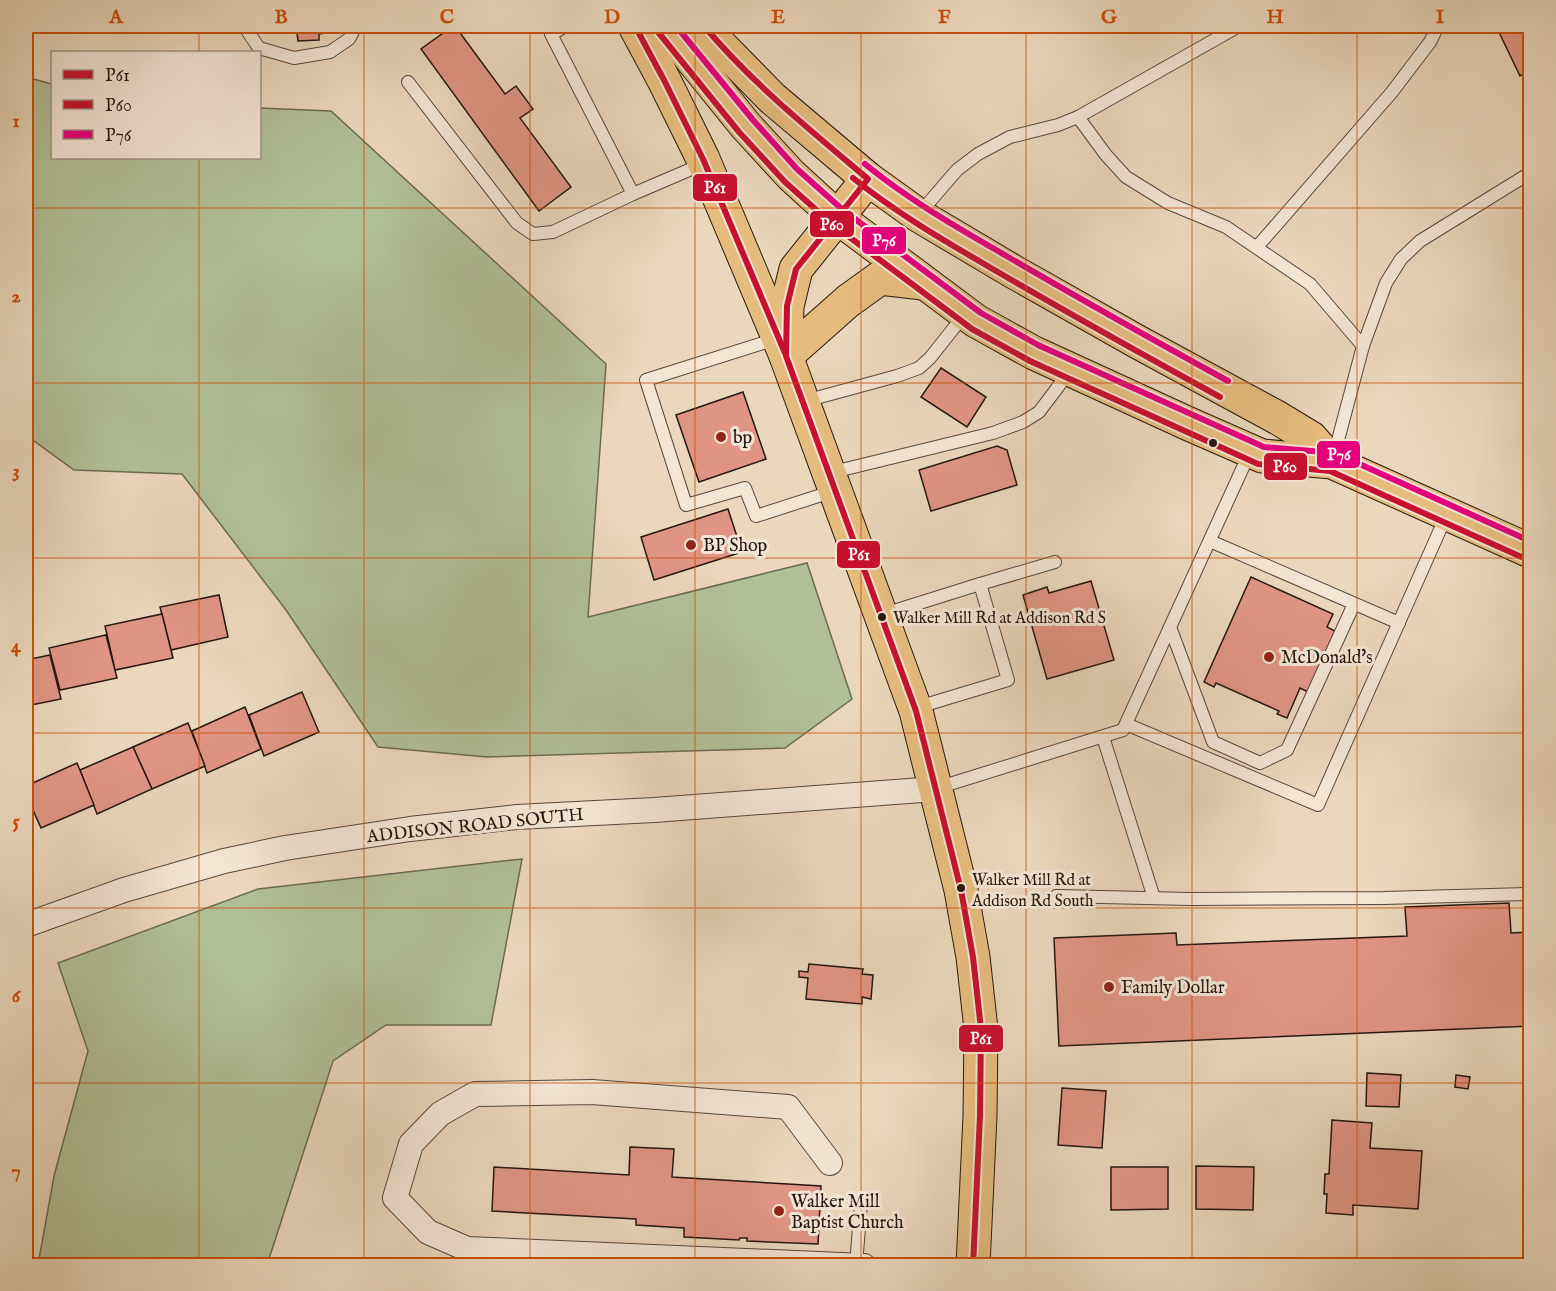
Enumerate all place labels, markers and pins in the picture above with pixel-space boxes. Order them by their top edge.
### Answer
place label: bp [733,427,753,450]
marker: bp [714,430,728,444]
unlabelled marker [1207,437,1219,449]
place label: BP Shop [703,535,768,558]
marker: BP Shop [684,538,698,552]
place label: Walker Mill Rd at Addison Rd S [893,609,1106,629]
marker: Walker Mill Rd at Addison Rd S [876,611,888,623]
place label: McDonald's [1281,647,1373,670]
marker: McDonald's [1262,650,1276,664]
place label: Walker Mill Rd at Addison Rd South [971,871,1094,912]
marker: Walker Mill Rd at Addison Rd South [955,882,967,894]
place label: Family Dollar [1121,977,1225,1000]
marker: Family Dollar [1102,980,1116,994]
place label: Walker Mill Baptist Church [791,1191,904,1235]
marker: Walker Mill Baptist Church [772,1204,786,1218]

